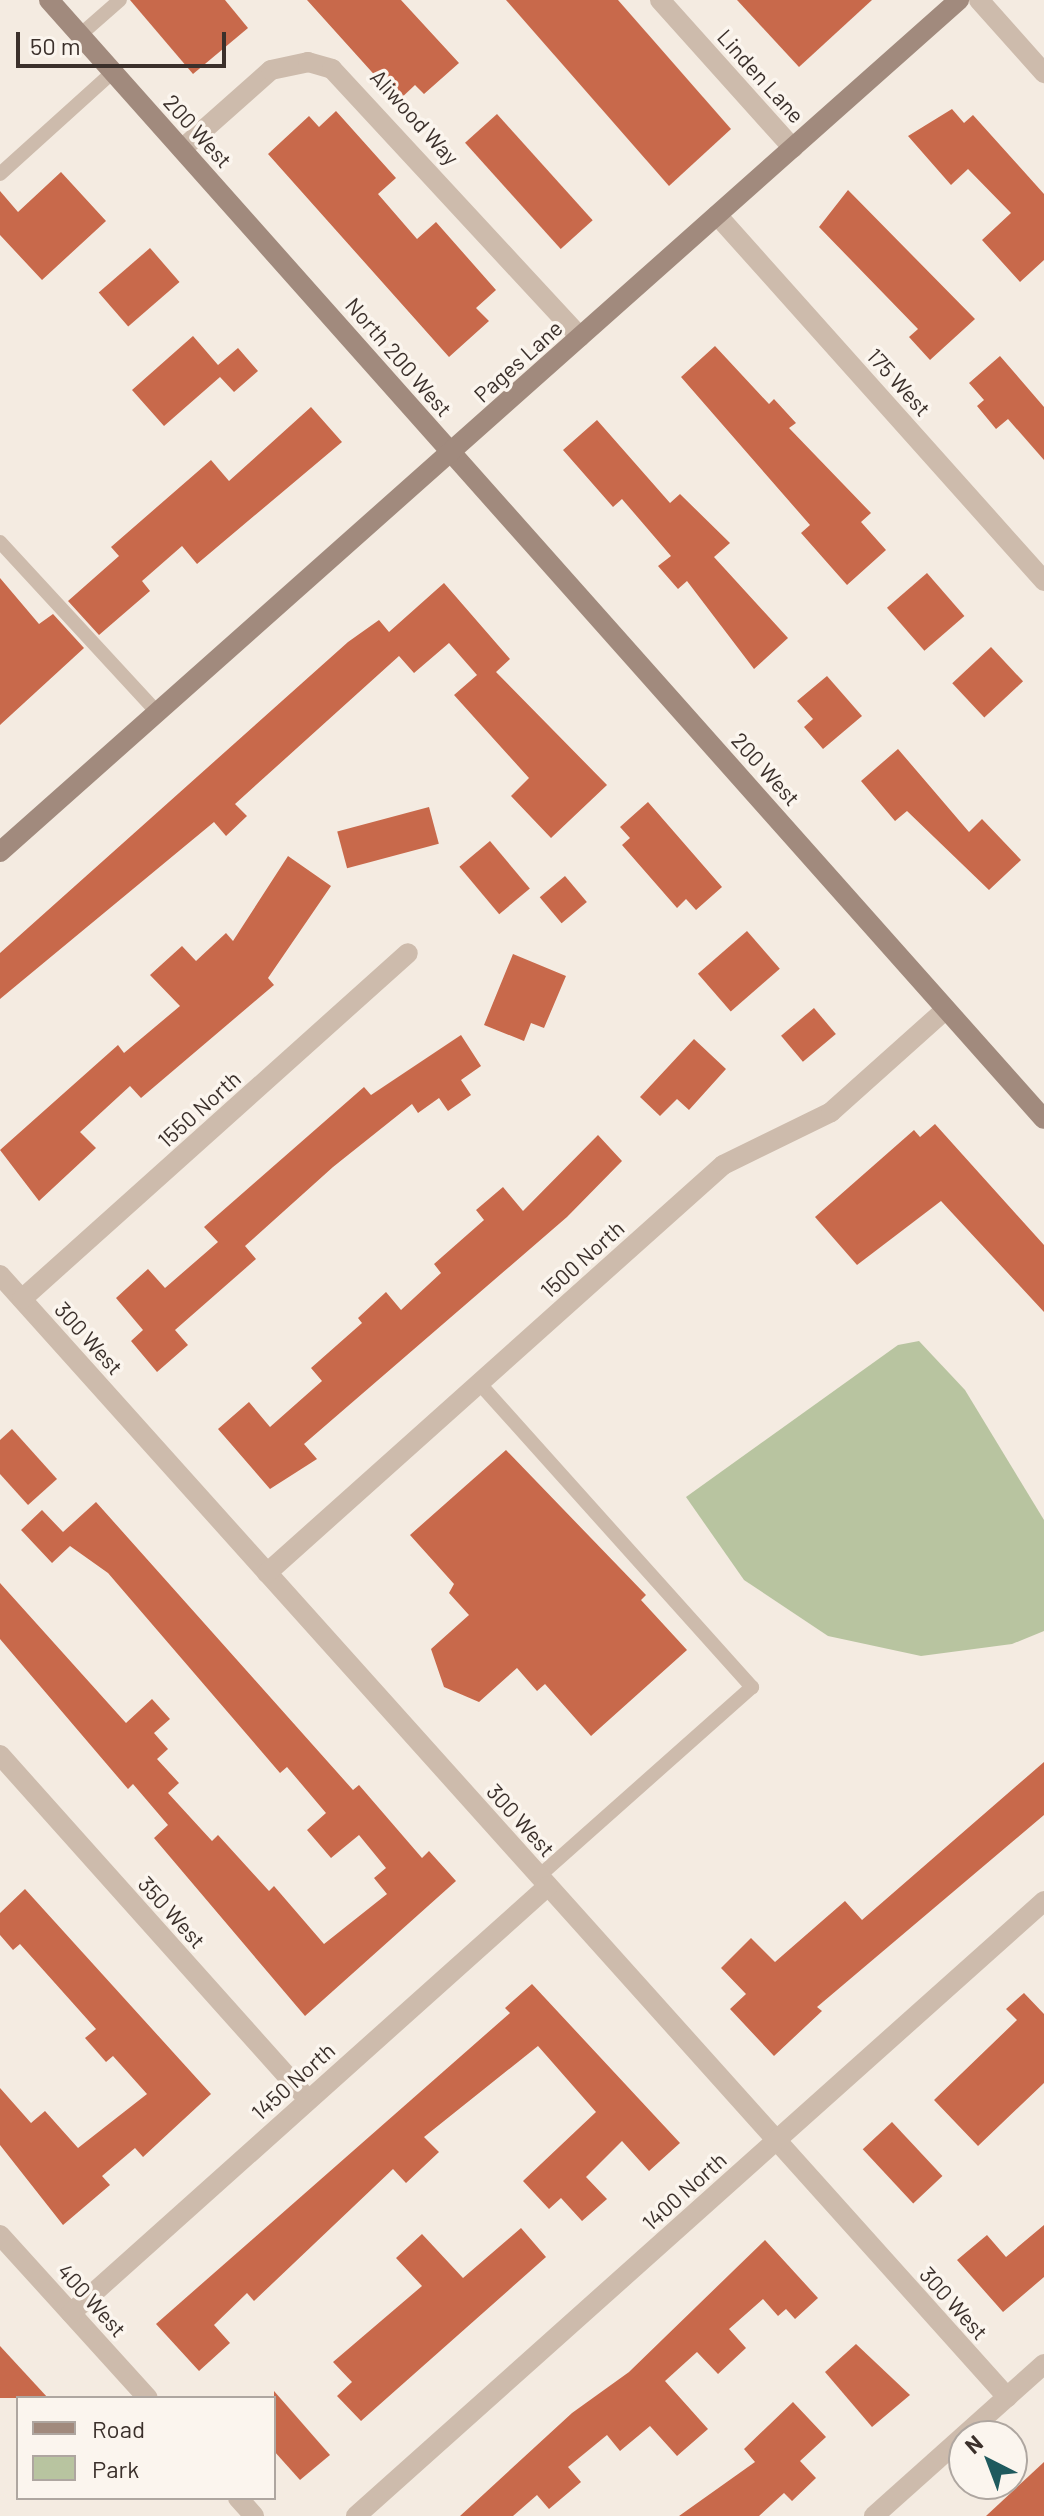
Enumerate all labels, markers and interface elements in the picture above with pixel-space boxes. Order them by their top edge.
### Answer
scale bar [20,16,230,66]
street label: Linden Lane [712,24,810,128]
text: 50 m [30,31,81,60]
street label: Aliwood Way [365,64,465,170]
street label: 200 West [158,89,238,173]
street label: North 200 West [340,292,458,422]
street label: Pages Lane [468,315,568,407]
street label: 175 West [862,343,936,421]
street label: 200 West [726,727,806,811]
street label: 1550 North [152,1065,246,1153]
street label: 1500 North [535,1215,629,1303]
street label: 300 West [49,1296,129,1380]
street label: 300 West [481,1778,561,1862]
street label: 350 West [133,1871,211,1953]
street label: 1450 North [246,2037,340,2125]
street label: 1400 North [636,2146,732,2236]
street label: 400 West [52,2258,132,2342]
street label: 300 West [914,2261,994,2345]
legend [16,2396,276,2500]
text: Road [92,2414,145,2443]
north arrow [948,2420,1028,2500]
text: N [959,2429,987,2458]
text: Park [92,2454,139,2483]

